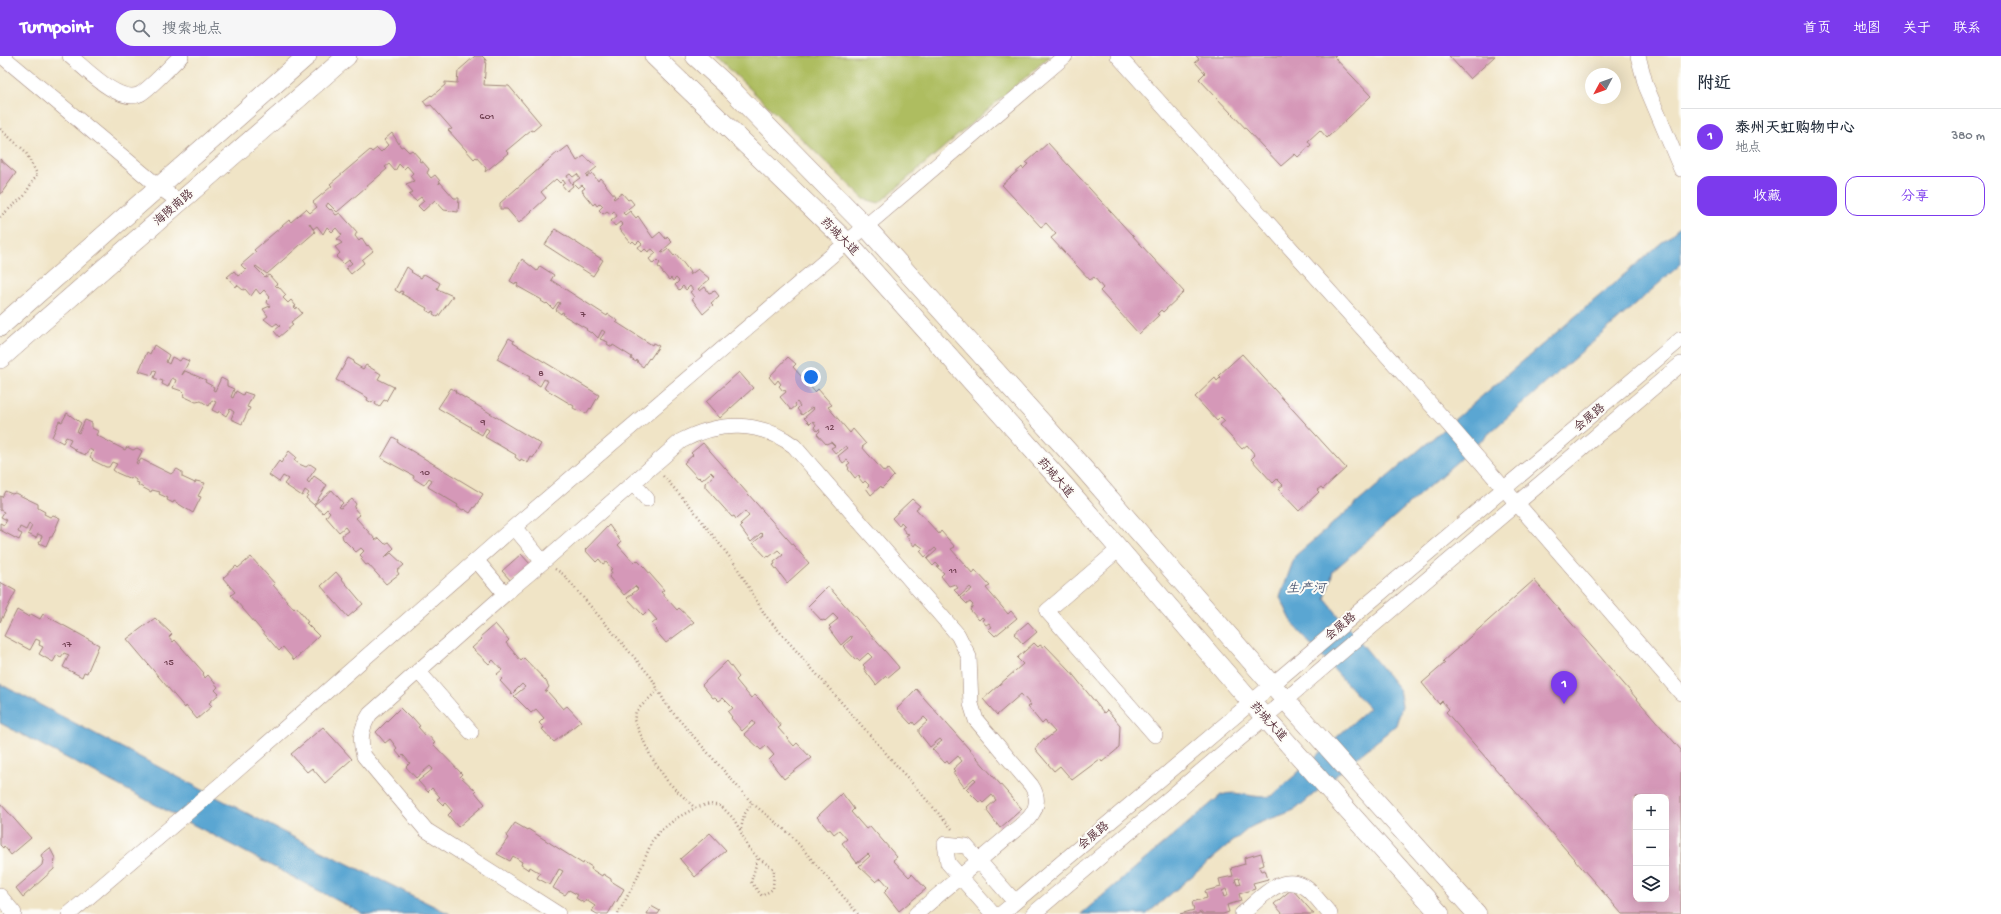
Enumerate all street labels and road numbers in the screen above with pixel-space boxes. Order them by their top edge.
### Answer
street label: 海陵南路 [151,187,197,230]
street label: 药城大道 [817,214,862,259]
street label: 会展路 [1571,401,1609,435]
street label: 药城大道 [1033,454,1077,501]
street label: 会展路 [1322,610,1360,644]
street label: 药城大道 [1246,698,1290,745]
street label: 会展路 [1075,819,1113,853]

